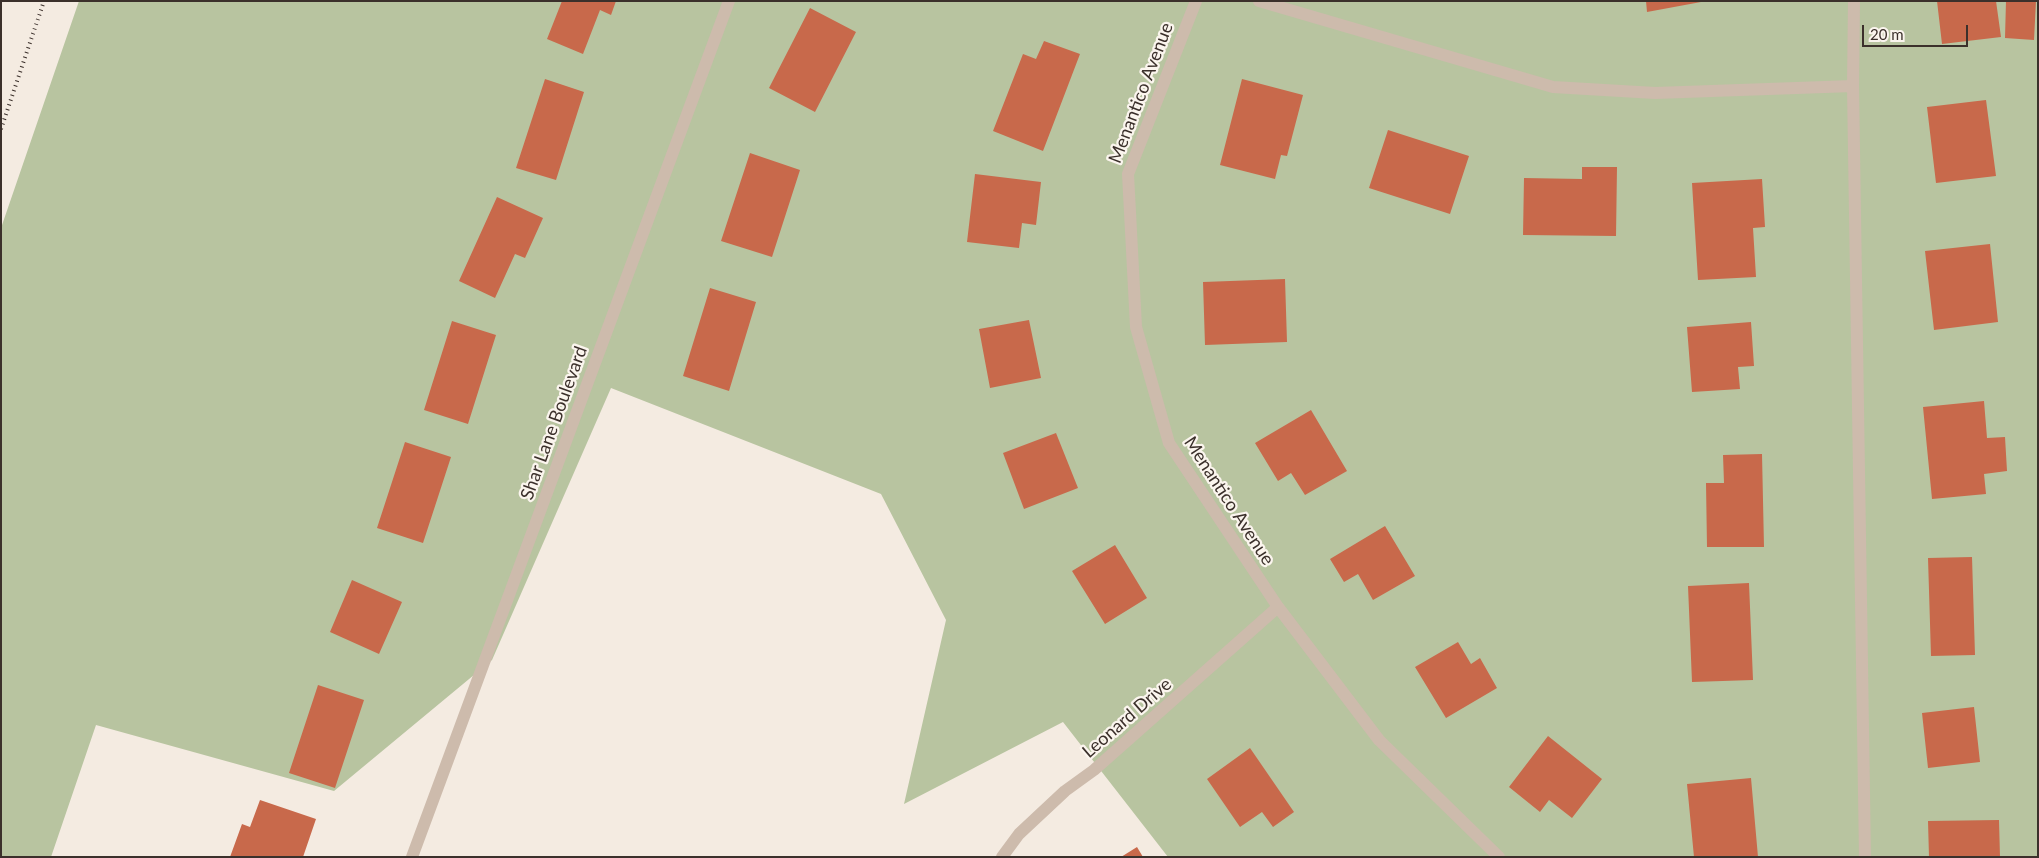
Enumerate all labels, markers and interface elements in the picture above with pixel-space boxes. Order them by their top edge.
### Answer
scale bar [1864,15,1970,47]
street label: Menantico Avenue [1104,20,1178,166]
text: 20 m [1870,25,1904,43]
street label: Shar Lane Boulevard [516,343,592,503]
street label: Menantico Avenue [1179,433,1279,569]
street label: Leonard Drive [1078,673,1176,763]

